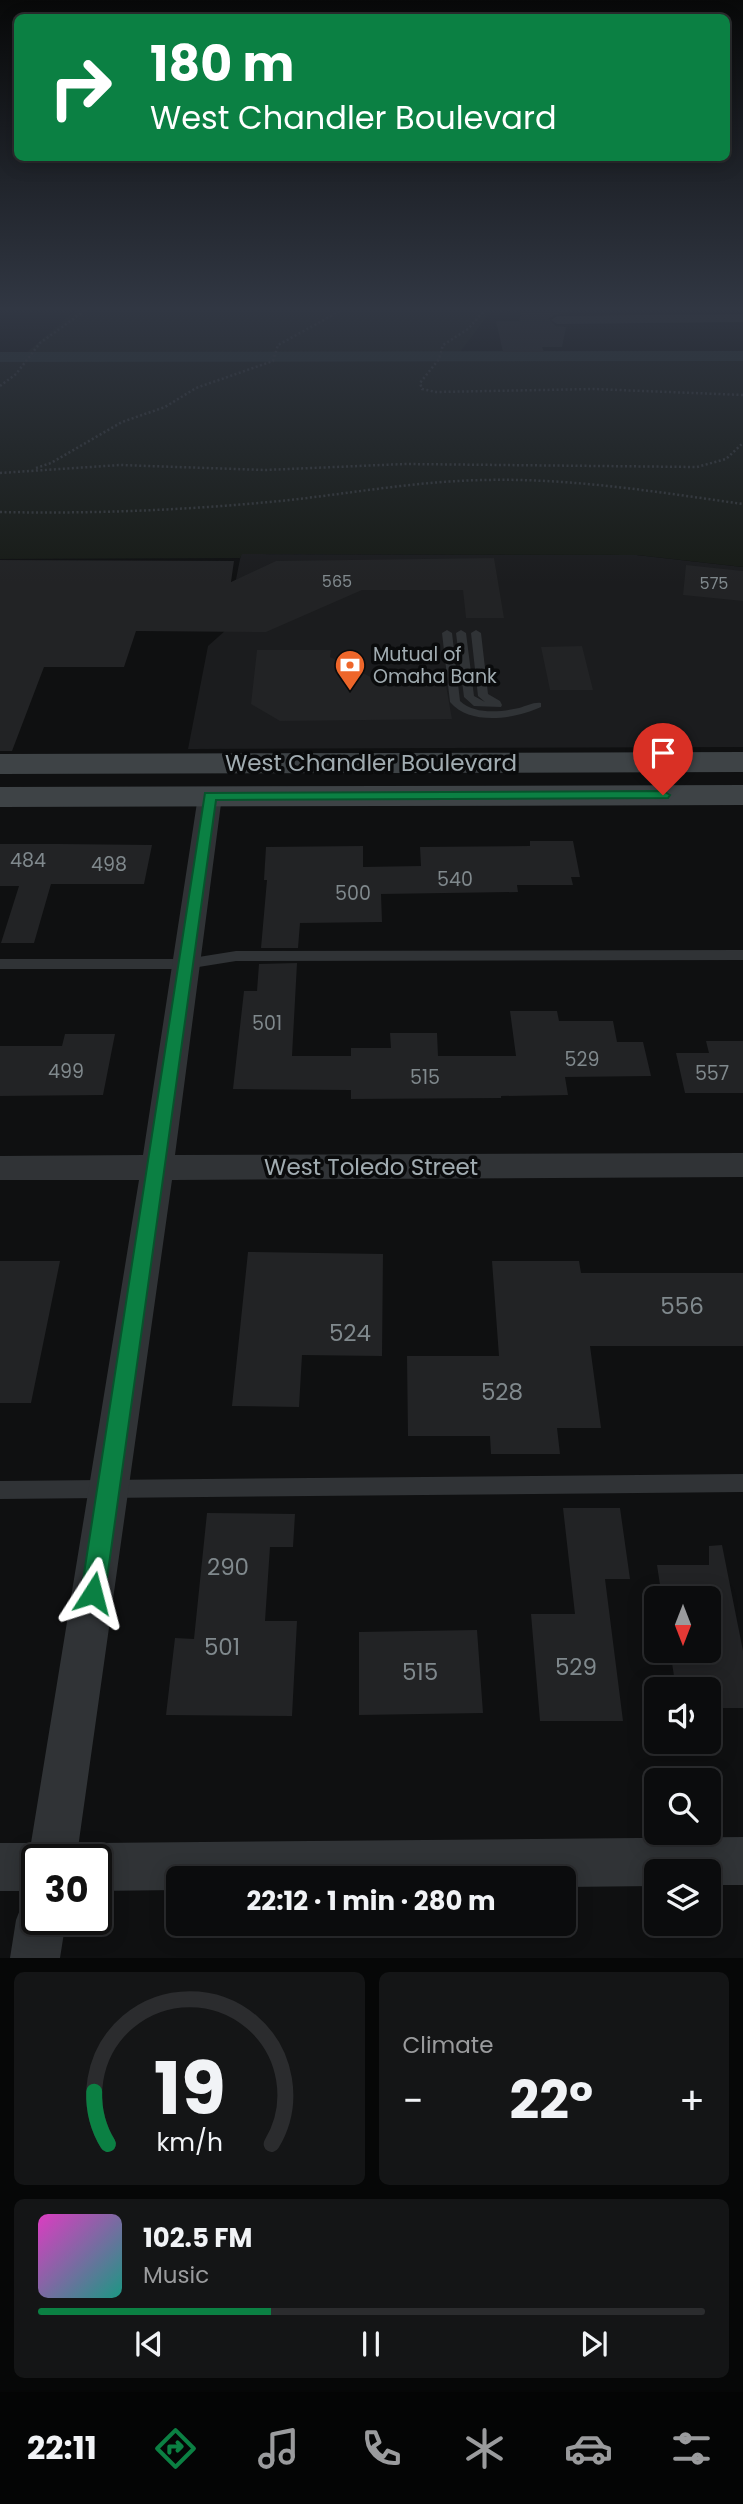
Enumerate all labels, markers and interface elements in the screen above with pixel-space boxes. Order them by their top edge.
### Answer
text: 180 m [150,30,294,98]
icon: right [35,42,126,133]
text: West Chandler Boulevard [150,95,557,140]
house number: 565 [322,570,352,593]
house number: 575 [700,572,728,595]
place label: Mutual of Omaha Bank [373,641,497,690]
bank icon: Mutual of Omaha Bank [333,648,367,692]
pin [633,723,693,795]
icon: arrive [644,734,682,772]
street label: West Chandler Boulevard [225,747,517,779]
house number: 484 [10,847,46,874]
house number: 498 [91,851,127,878]
house number: 540 [437,866,473,893]
house number: 500 [335,880,371,907]
house number: 501 [252,1010,282,1037]
house number: 529 [565,1046,599,1073]
house number: 499 [48,1058,84,1085]
house number: 557 [695,1060,729,1087]
house number: 515 [410,1064,440,1091]
street label: West Toledo Street [264,1151,478,1183]
house number: 556 [660,1290,704,1322]
house number: 524 [329,1317,371,1349]
house number: 528 [481,1376,523,1408]
house number: 290 [207,1551,249,1583]
position arrow [56,1556,130,1630]
north arrow [644,1586,721,1662]
map controls [644,1586,721,1936]
house number: 501 [204,1631,240,1663]
house number: 529 [555,1651,597,1683]
house number: 515 [402,1656,438,1688]
button: sound [644,1677,721,1754]
button: search [644,1768,721,1845]
speed limit sign: 30 [21,1844,112,1935]
button: layers [644,1859,721,1936]
text: 22:12 · 1 min · 280 m [246,1883,496,1919]
text: Climate [403,2029,493,2061]
text: 19 [153,2039,225,2140]
text: 22° [510,2064,593,2137]
text: − [403,2074,423,2127]
text: + [679,2074,705,2127]
text: km/h [156,2125,223,2160]
text: 102.5 FM [143,2220,252,2256]
text: Music [143,2259,209,2291]
icon: previous [130,2325,168,2363]
icon: pause [352,2325,390,2363]
icon: next [575,2325,613,2363]
icon: directions [151,2424,200,2473]
icon: music [254,2424,303,2473]
icon: phone [357,2424,406,2473]
icon: climate [460,2424,509,2473]
icon: car [564,2424,613,2473]
icon: filters [667,2424,716,2473]
text: 22:11 [27,2425,97,2470]

